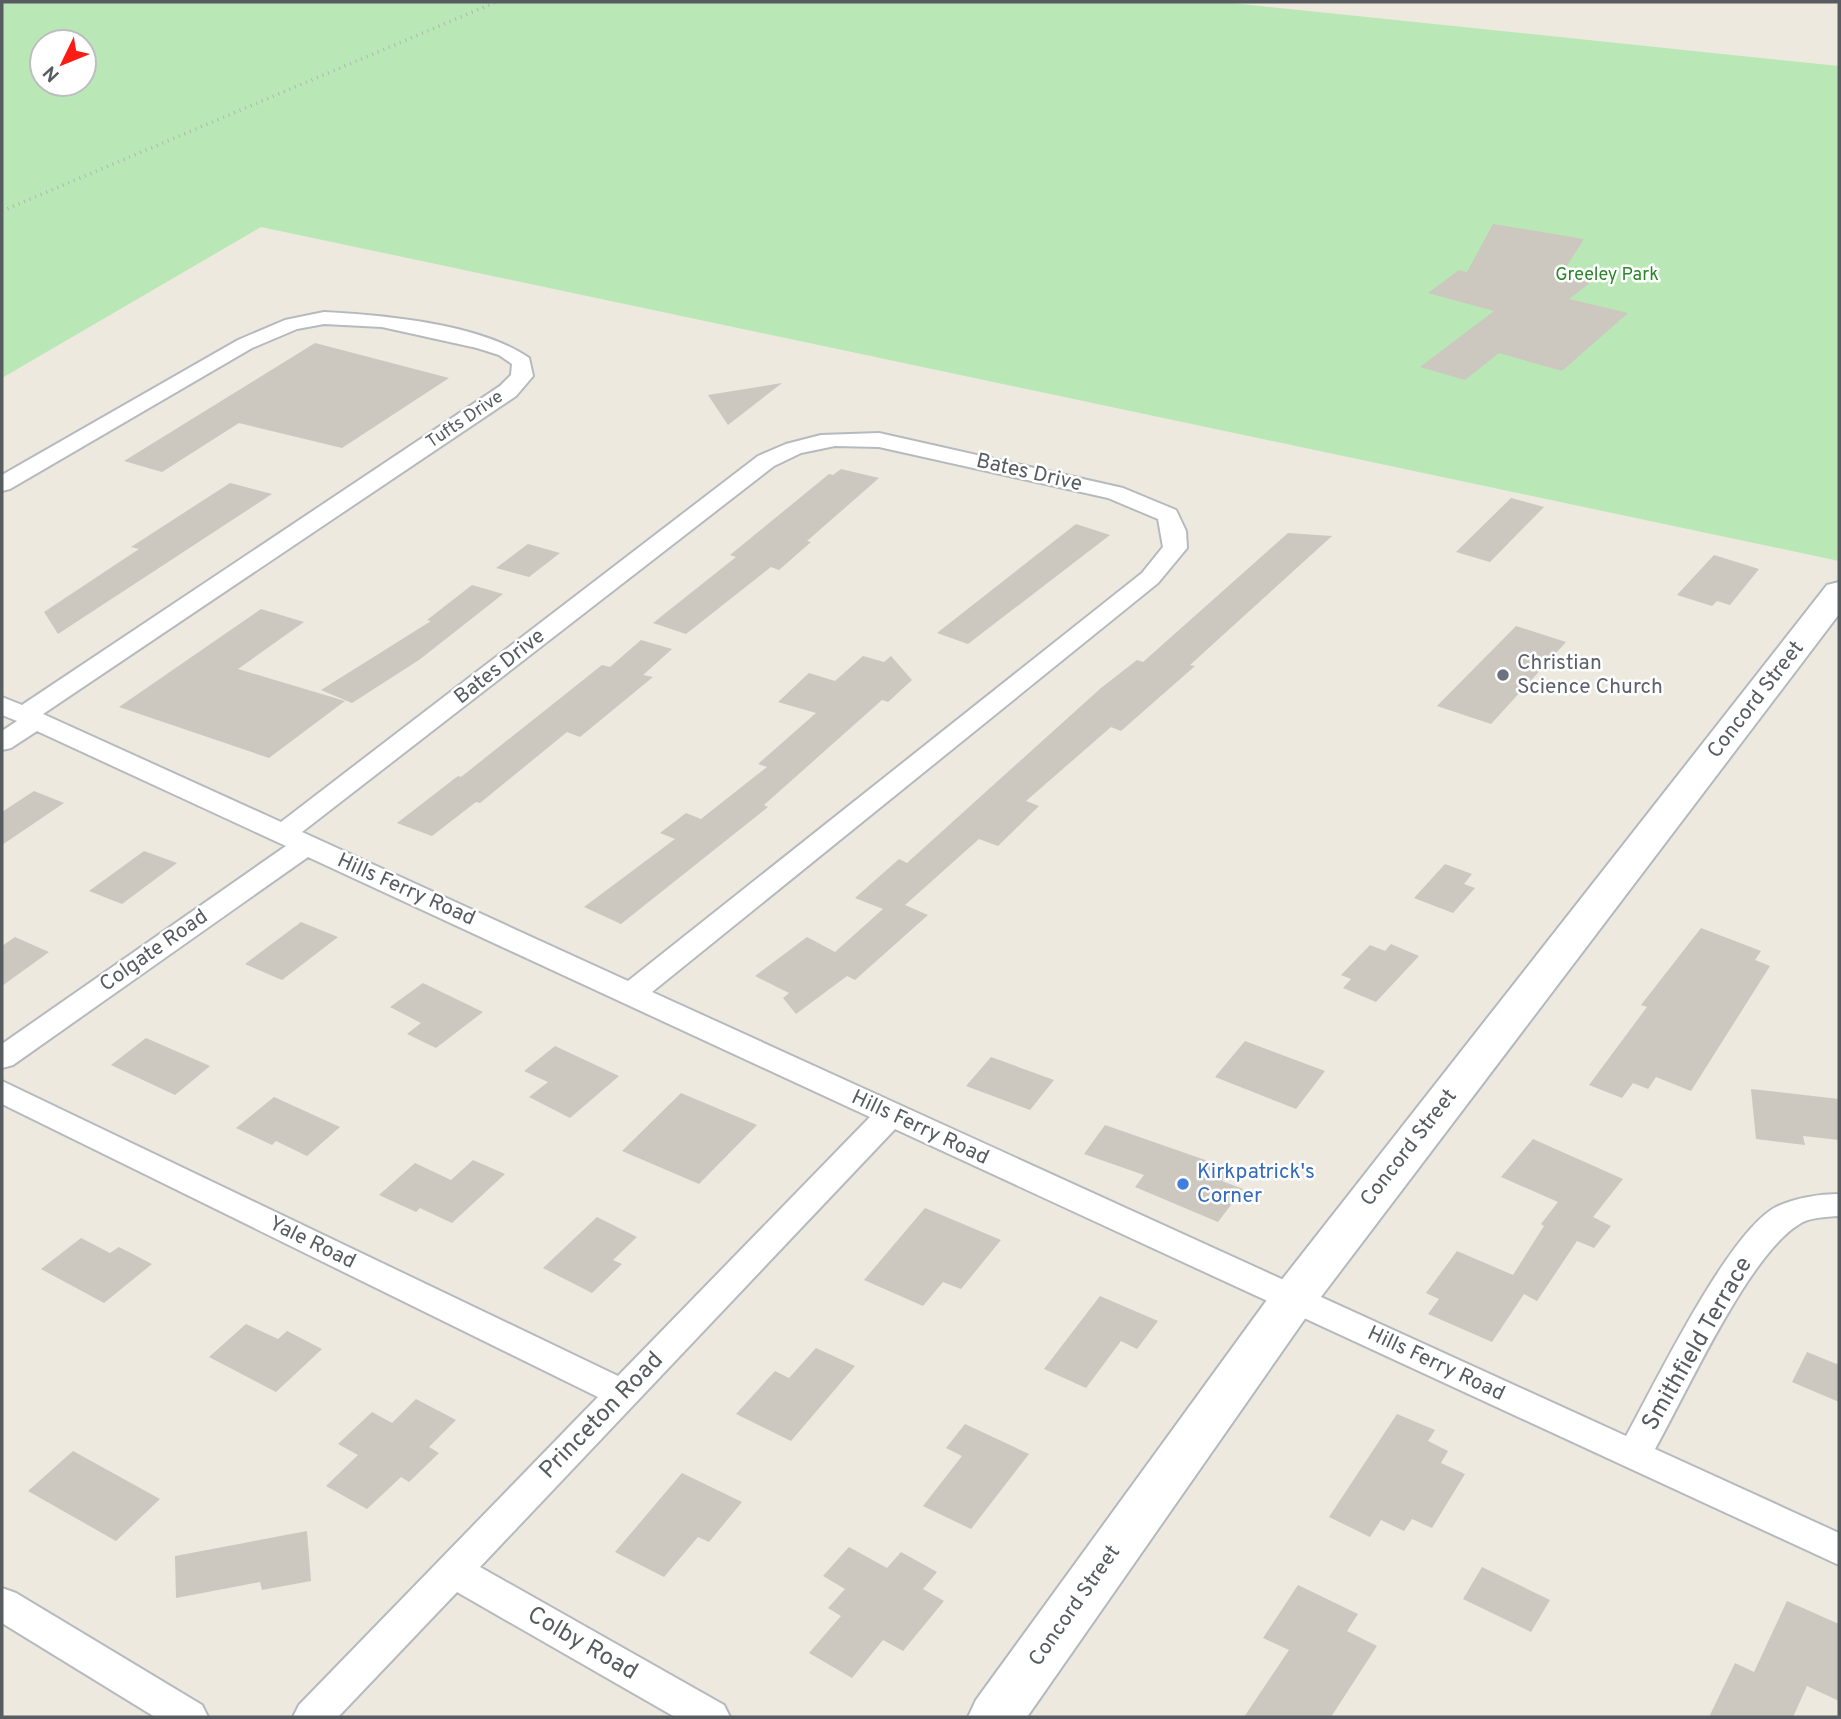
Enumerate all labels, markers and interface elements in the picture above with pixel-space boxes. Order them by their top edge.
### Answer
north arrow [28,28,98,98]
text: N [39,60,65,86]
park label: Greeley Park [1555,264,1659,287]
street label: Tufts Drive [422,386,508,454]
street label: Bates Drive [973,448,1085,498]
street label: Bates Drive [449,623,551,711]
street label: Concord Street [1702,636,1810,764]
place label: Christian Science Church [1517,650,1663,701]
marker: Christian Science Church [1495,667,1511,683]
street label: Hills Ferry Road [333,847,479,933]
street label: Colgate Road [95,904,213,998]
street label: Hills Ferry Road [847,1084,993,1172]
street label: Concord Street [1355,1084,1463,1212]
place label: Kirkpatrick's Corner [1197,1159,1315,1210]
marker: Kirkpatrick's Corner [1175,1176,1191,1192]
street label: Yale Road [264,1210,360,1276]
street label: Smithfield Terrace [1636,1252,1760,1436]
street label: Hills Ferry Road [1363,1320,1509,1408]
street label: Princeton Road [534,1346,670,1486]
street label: Concord Street [1023,1540,1127,1672]
street label: Colby Road [521,1600,643,1688]

